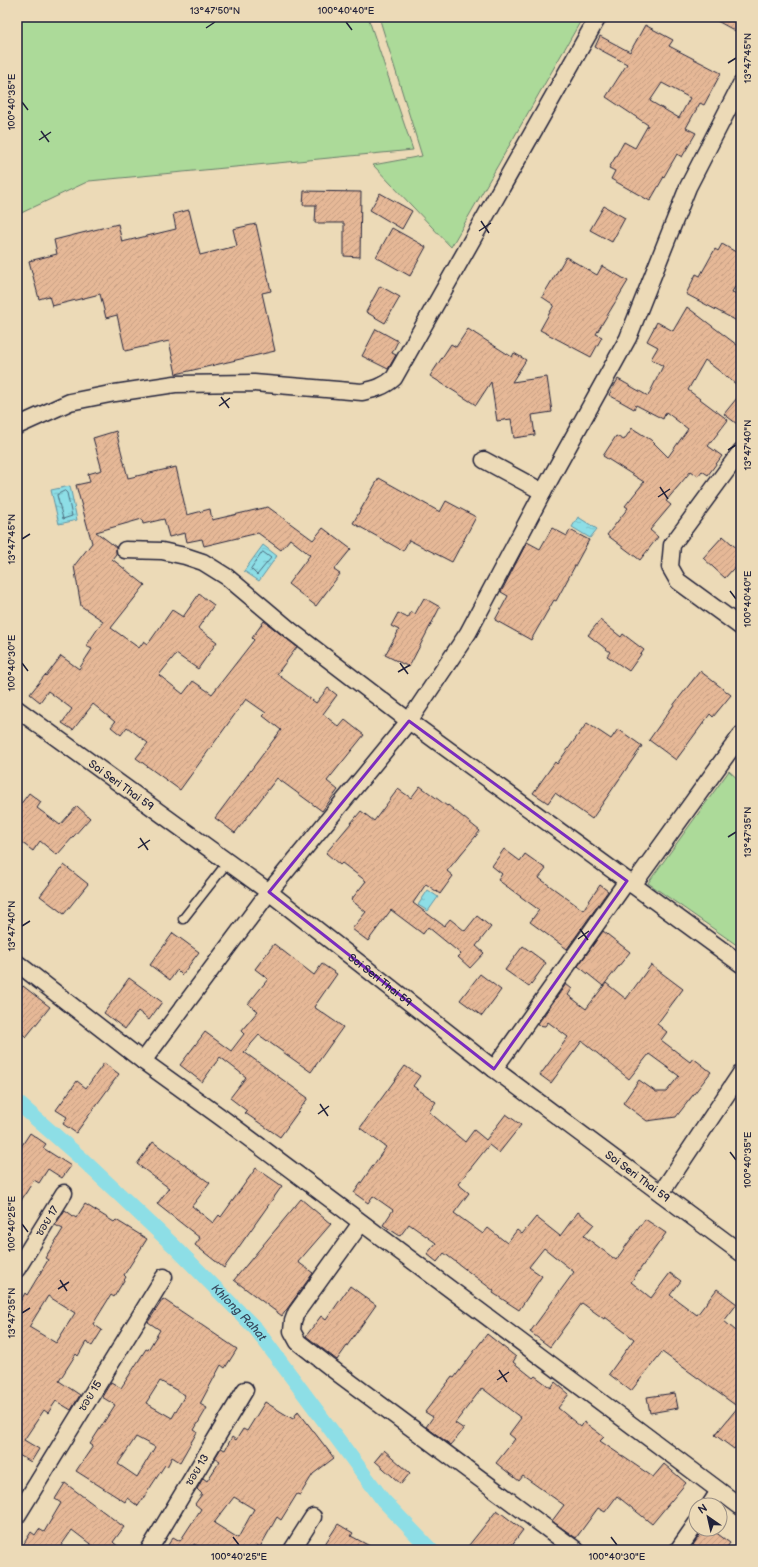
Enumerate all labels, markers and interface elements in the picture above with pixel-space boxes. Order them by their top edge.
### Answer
text: 13°47'50"N [190,5,240,17]
text: 100°40'40"E [318,5,375,17]
text: 13°47'45"N [742,33,754,83]
text: 100°40'35"E [6,73,18,130]
text: 13°47'40"N [742,420,754,470]
text: 13°47'45"N [6,514,18,564]
text: 100°40'40"E [742,570,754,627]
text: 100°40'30"E [6,634,18,691]
street label: Soi Seri Thai 59 [86,757,157,813]
text: 13°47'35"N [742,807,754,857]
text: 13°47'40"N [6,901,18,951]
street label: Soi Seri Thai 59 [346,950,415,1009]
text: 100°40'35"E [742,1131,754,1188]
street label: Soi Seri Thai 59 [603,1148,673,1204]
text: 100°40'25"E [6,1195,18,1252]
street label: ซอย 17 [33,1203,62,1238]
water label: Khlong Rahat [208,1281,270,1344]
text: 13°47'35"N [6,1288,18,1338]
street label: ซอย 15 [75,1378,105,1414]
street label: ซอย 13 [183,1452,212,1488]
north arrow [688,1497,728,1537]
text: N [696,1501,710,1517]
text: 100°40'25"E [211,1551,268,1563]
text: 100°40'30"E [589,1551,646,1563]

